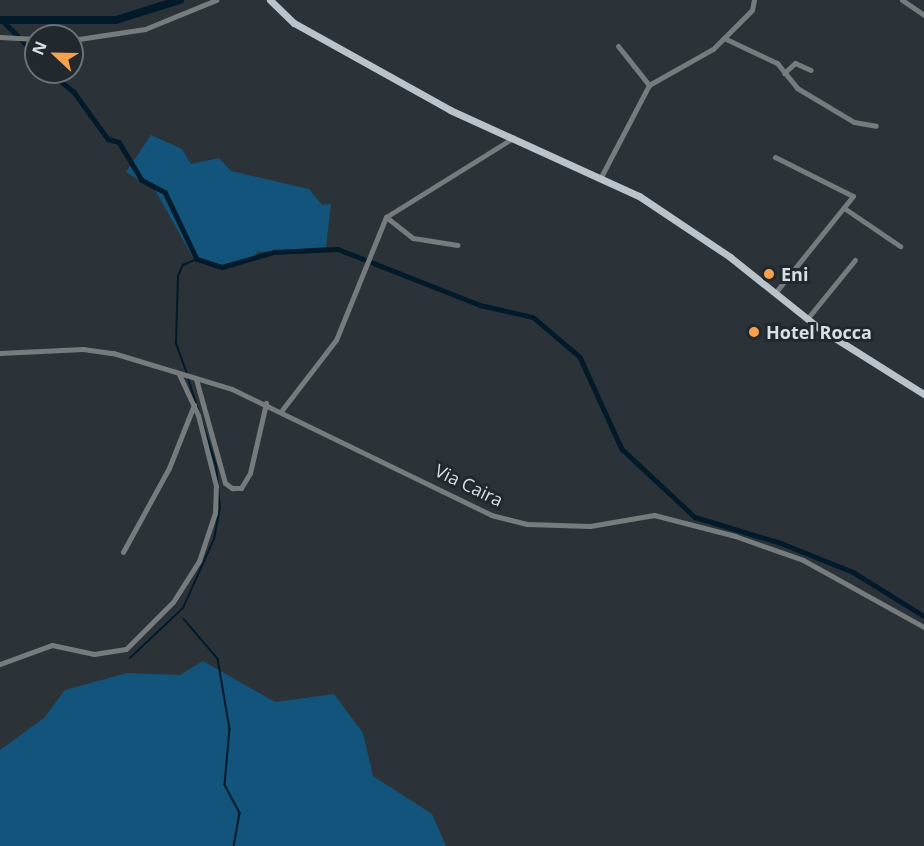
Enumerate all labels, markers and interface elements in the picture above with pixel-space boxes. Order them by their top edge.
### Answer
north arrow [24,24,84,84]
text: N [27,38,52,58]
place label: Eni [781,263,808,285]
marker: Eni [762,267,776,281]
place label: Hotel Rocca [766,321,872,343]
marker: Hotel Rocca [747,325,761,339]
street label: Via Caira [431,459,507,511]

